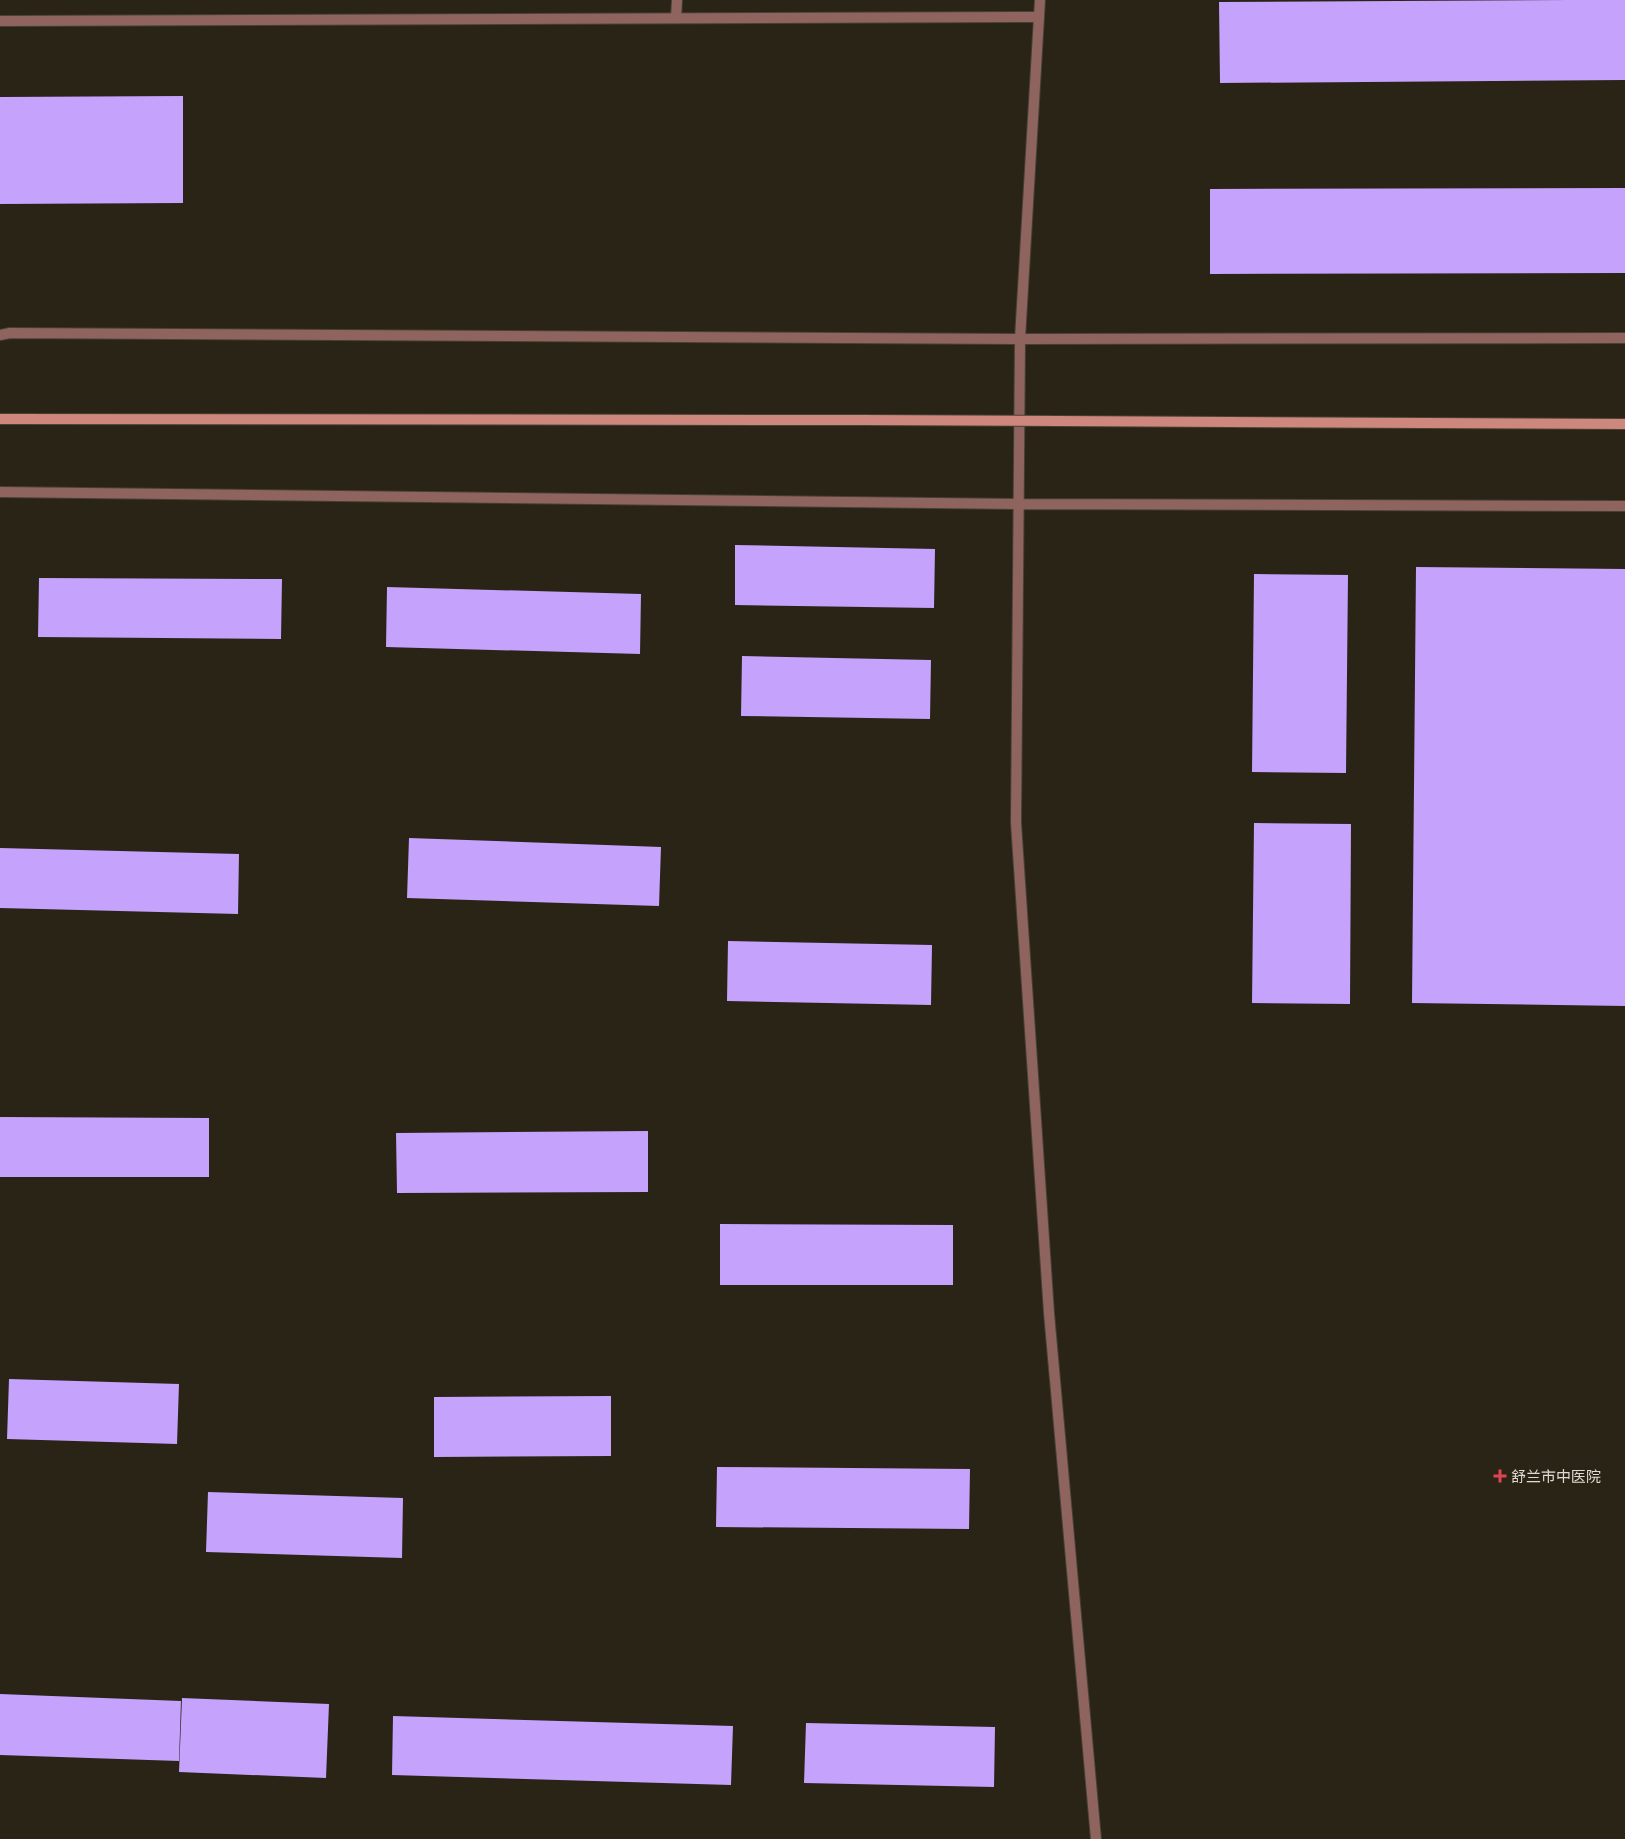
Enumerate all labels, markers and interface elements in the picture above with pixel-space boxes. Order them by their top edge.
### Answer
place label: 舒兰市中医院 [1511,1468,1601,1485]
marker: 舒兰市中医院 [1493,1469,1507,1483]

